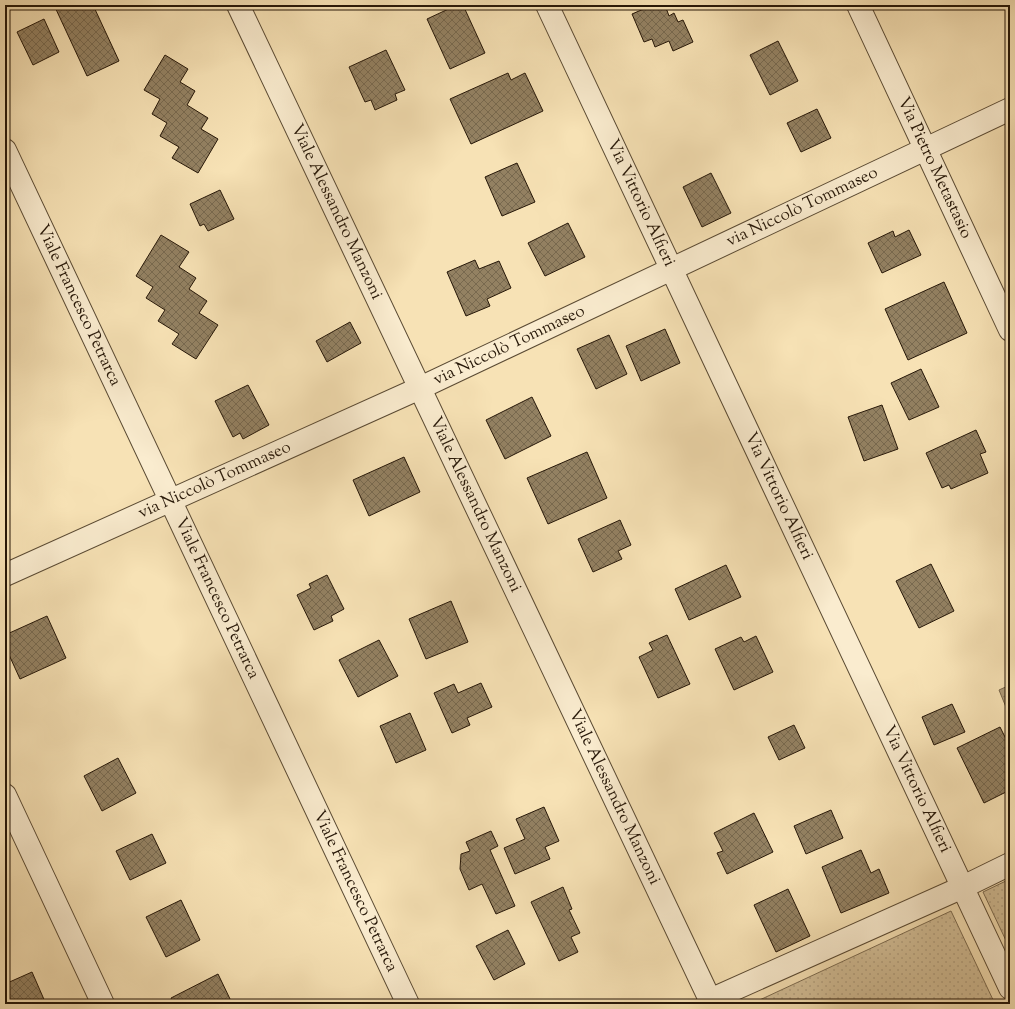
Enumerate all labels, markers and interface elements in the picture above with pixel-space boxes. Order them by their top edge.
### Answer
street label: Via Pietro Metastasio [891,93,978,243]
street label: Viale Alessandro Manzoni [284,120,388,304]
street label: Via Vittorio Alfieri [600,135,681,271]
street label: via Niccolò Tommaseo [722,161,882,253]
street label: Viale Francesco Petrarca [30,221,127,390]
street label: via Niccolò Tommaseo [430,300,589,392]
street label: Viale Alessandro Manzoni [423,413,527,597]
street label: Via Vittorio Alfieri [738,429,819,564]
street label: via Niccolò Tommaseo [134,436,295,525]
street label: Viale Francesco Petrarca [168,514,265,683]
street label: Viale Alessandro Manzoni [562,706,666,889]
street label: Via Vittorio Alfieri [876,722,957,857]
street label: Viale Francesco Petrarca [307,807,403,977]

